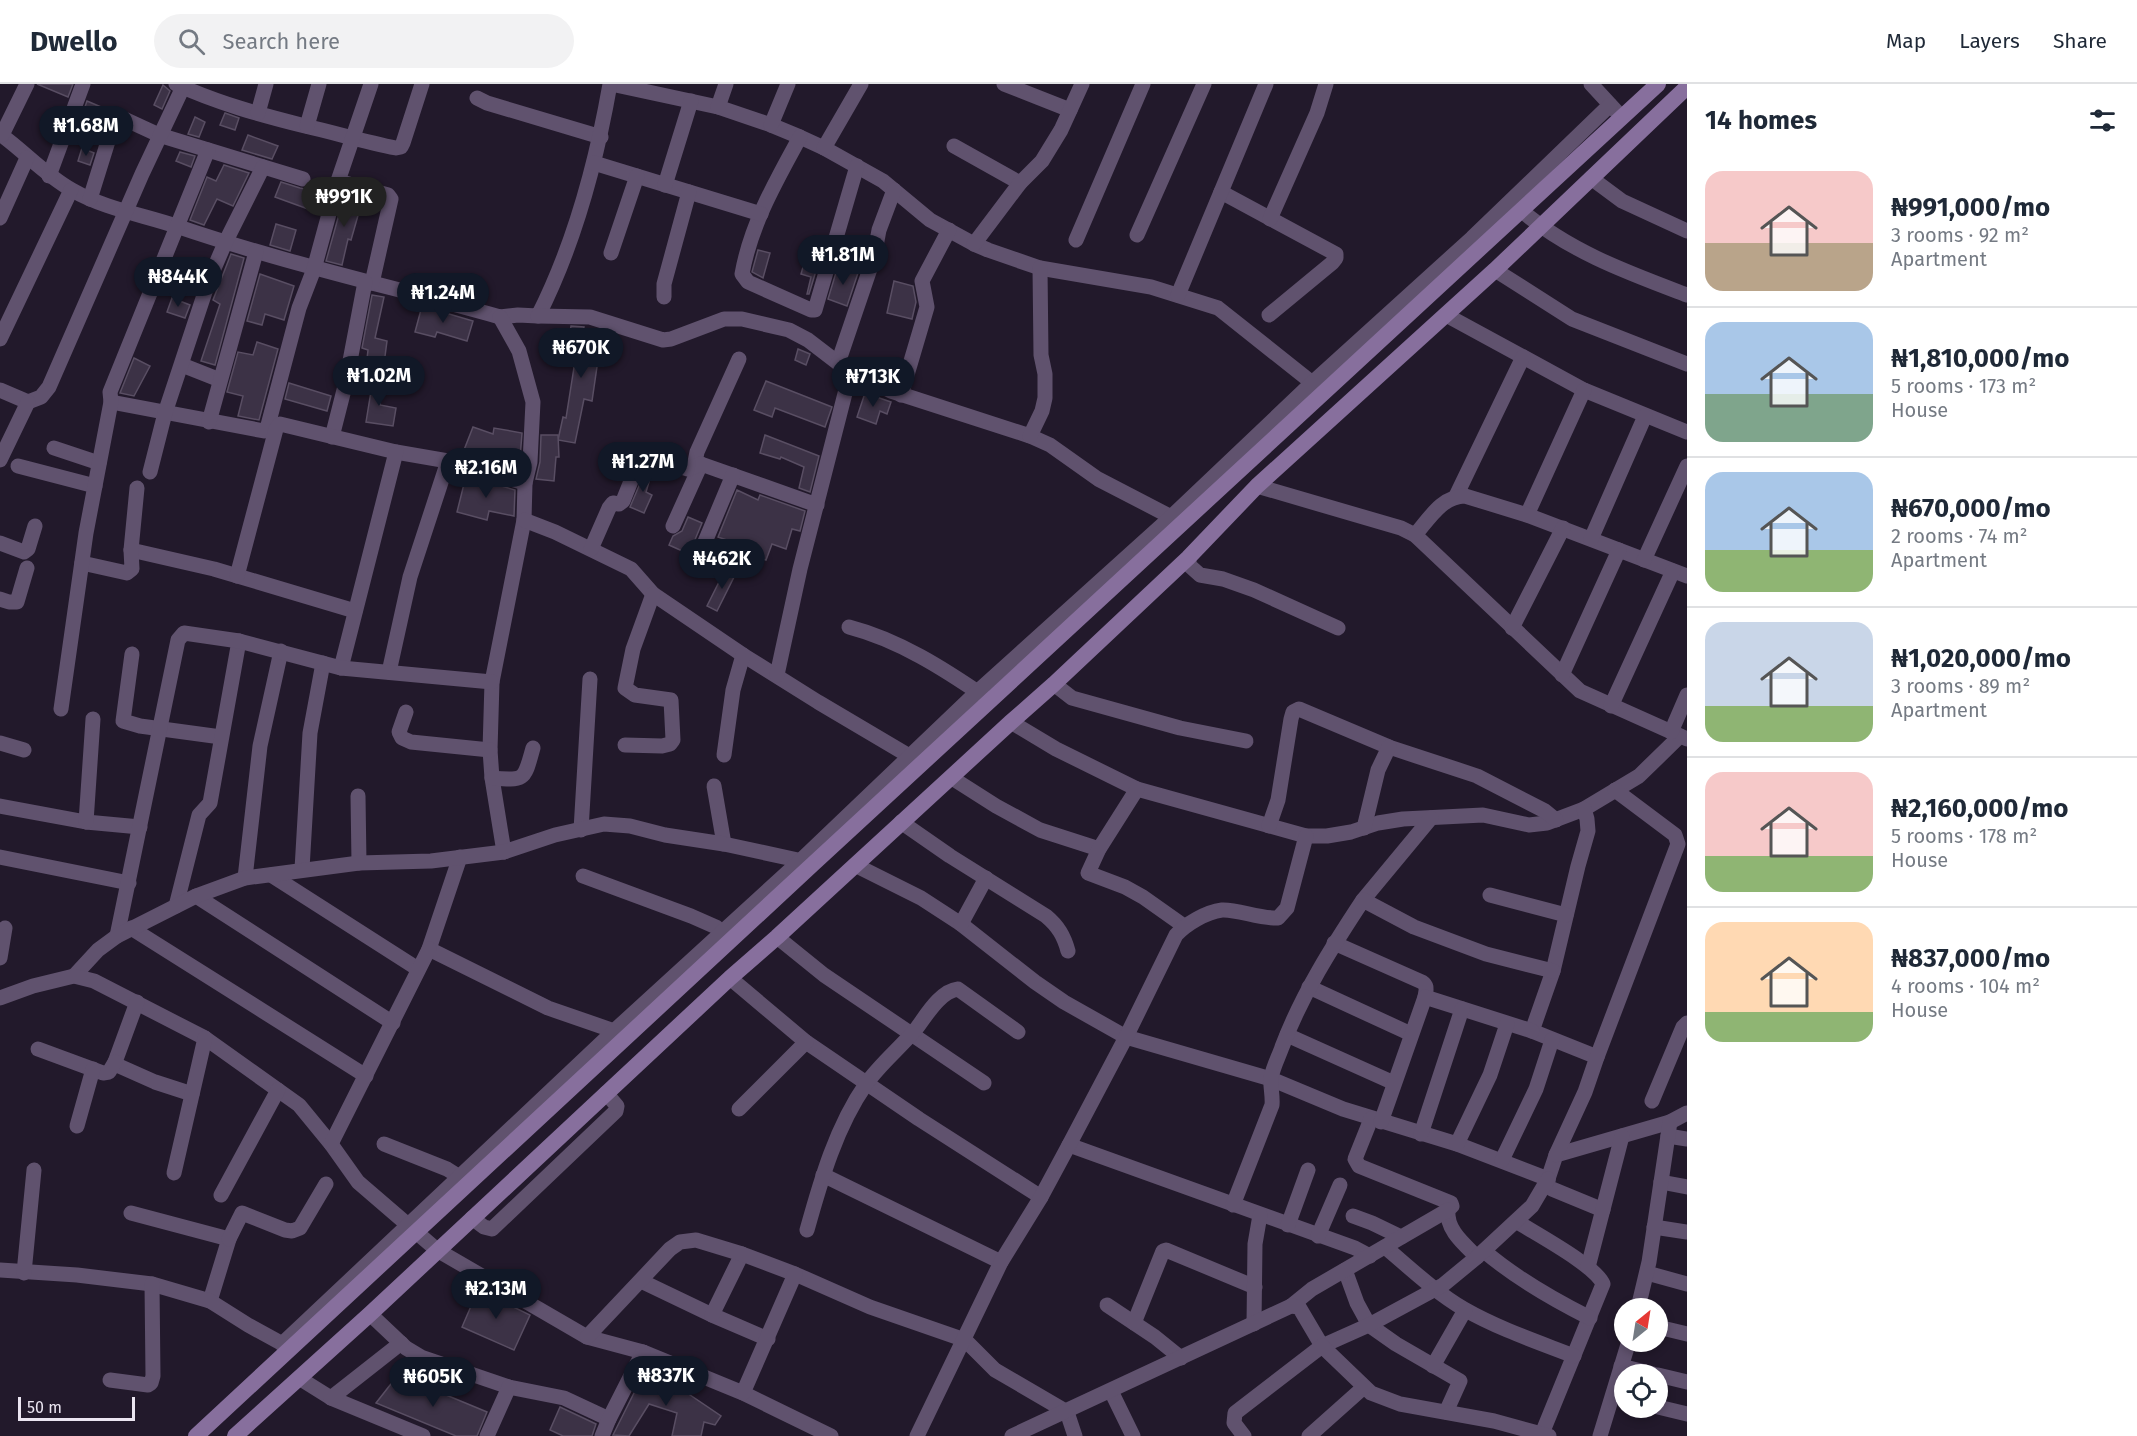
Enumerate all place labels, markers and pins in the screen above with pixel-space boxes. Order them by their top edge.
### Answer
pin: ₦1.68M [37,106,135,157]
pin: ₦991K [302,177,386,228]
pin: ₦1.81M [794,235,892,286]
pin: ₦844K [136,257,220,308]
pin: ₦1.24M [394,273,492,324]
pin: ₦670K [539,328,623,379]
pin: ₦1.02M [330,356,428,407]
pin: ₦713K [831,357,915,408]
pin: ₦1.27M [594,442,692,493]
pin: ₦2.16M [437,448,535,499]
pin: ₦462K [680,539,764,590]
pin: ₦2.13M [447,1269,545,1320]
pin: ₦837K [624,1356,708,1407]
pin: ₦605K [391,1357,475,1408]

